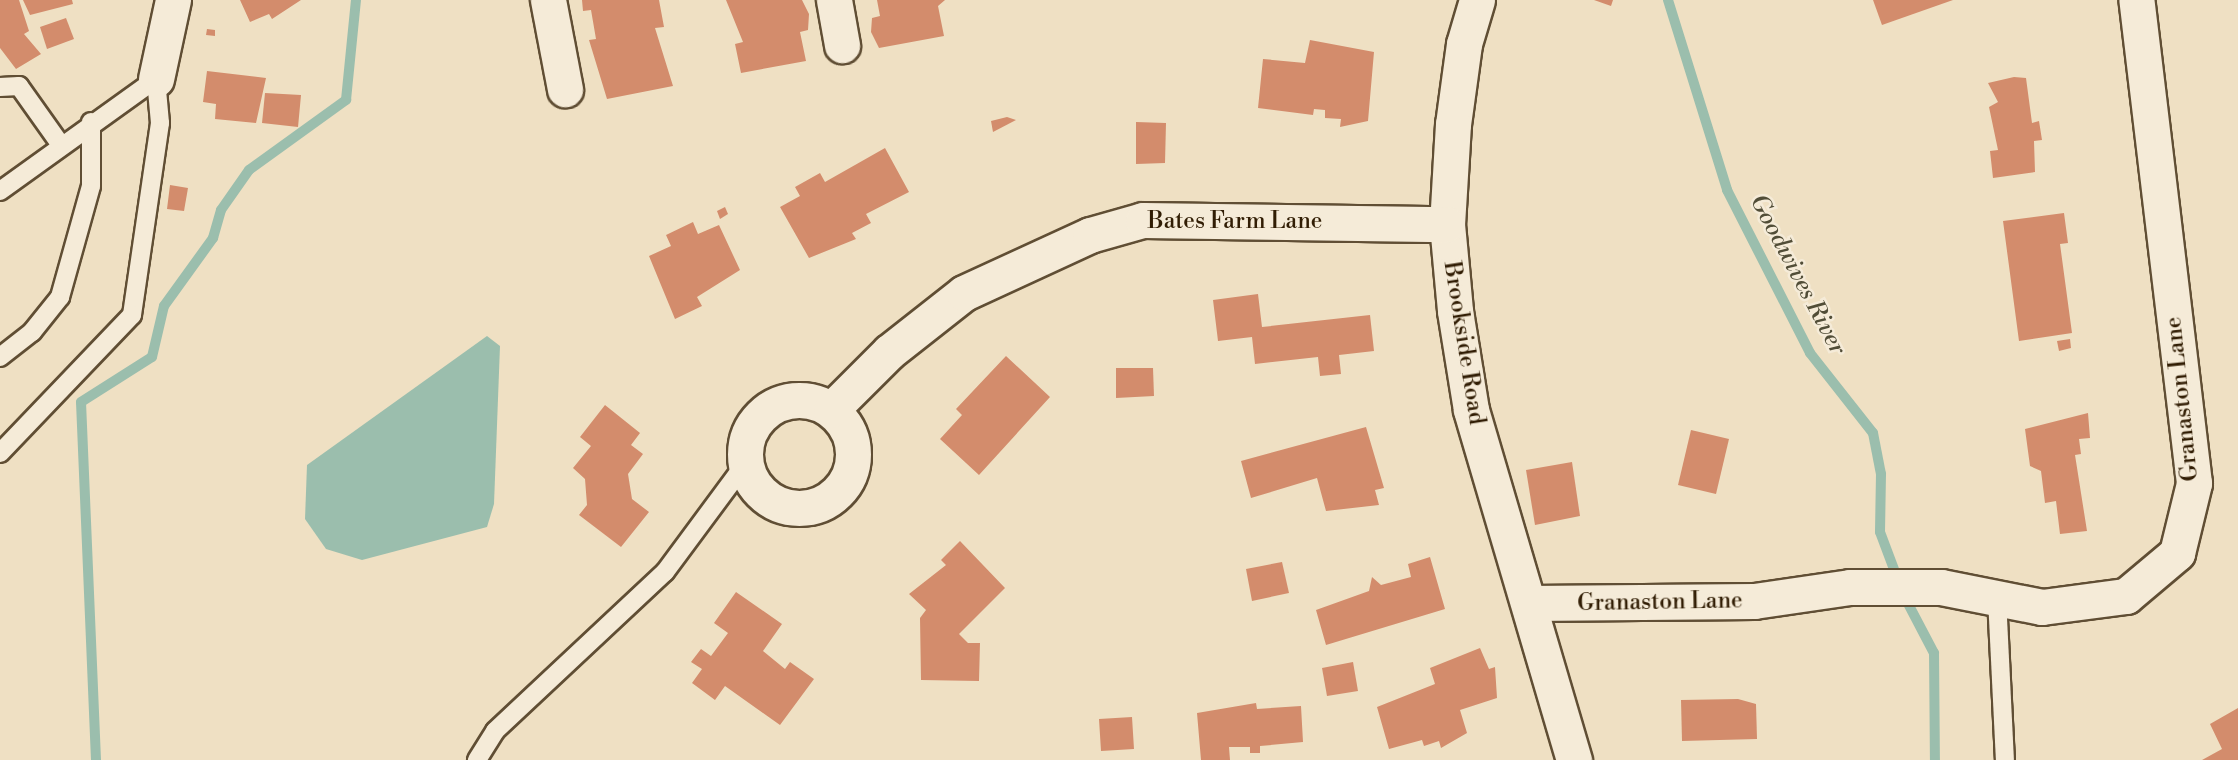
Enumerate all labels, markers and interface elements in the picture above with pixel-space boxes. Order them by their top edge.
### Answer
water label: Goodwives River [1743,190,1851,360]
street label: Bates Farm Lane [1148,207,1322,235]
street label: Brookside Road [1437,259,1491,427]
street label: Granaston Lane [2160,315,2204,483]
street label: Granaston Lane [1577,587,1743,617]

